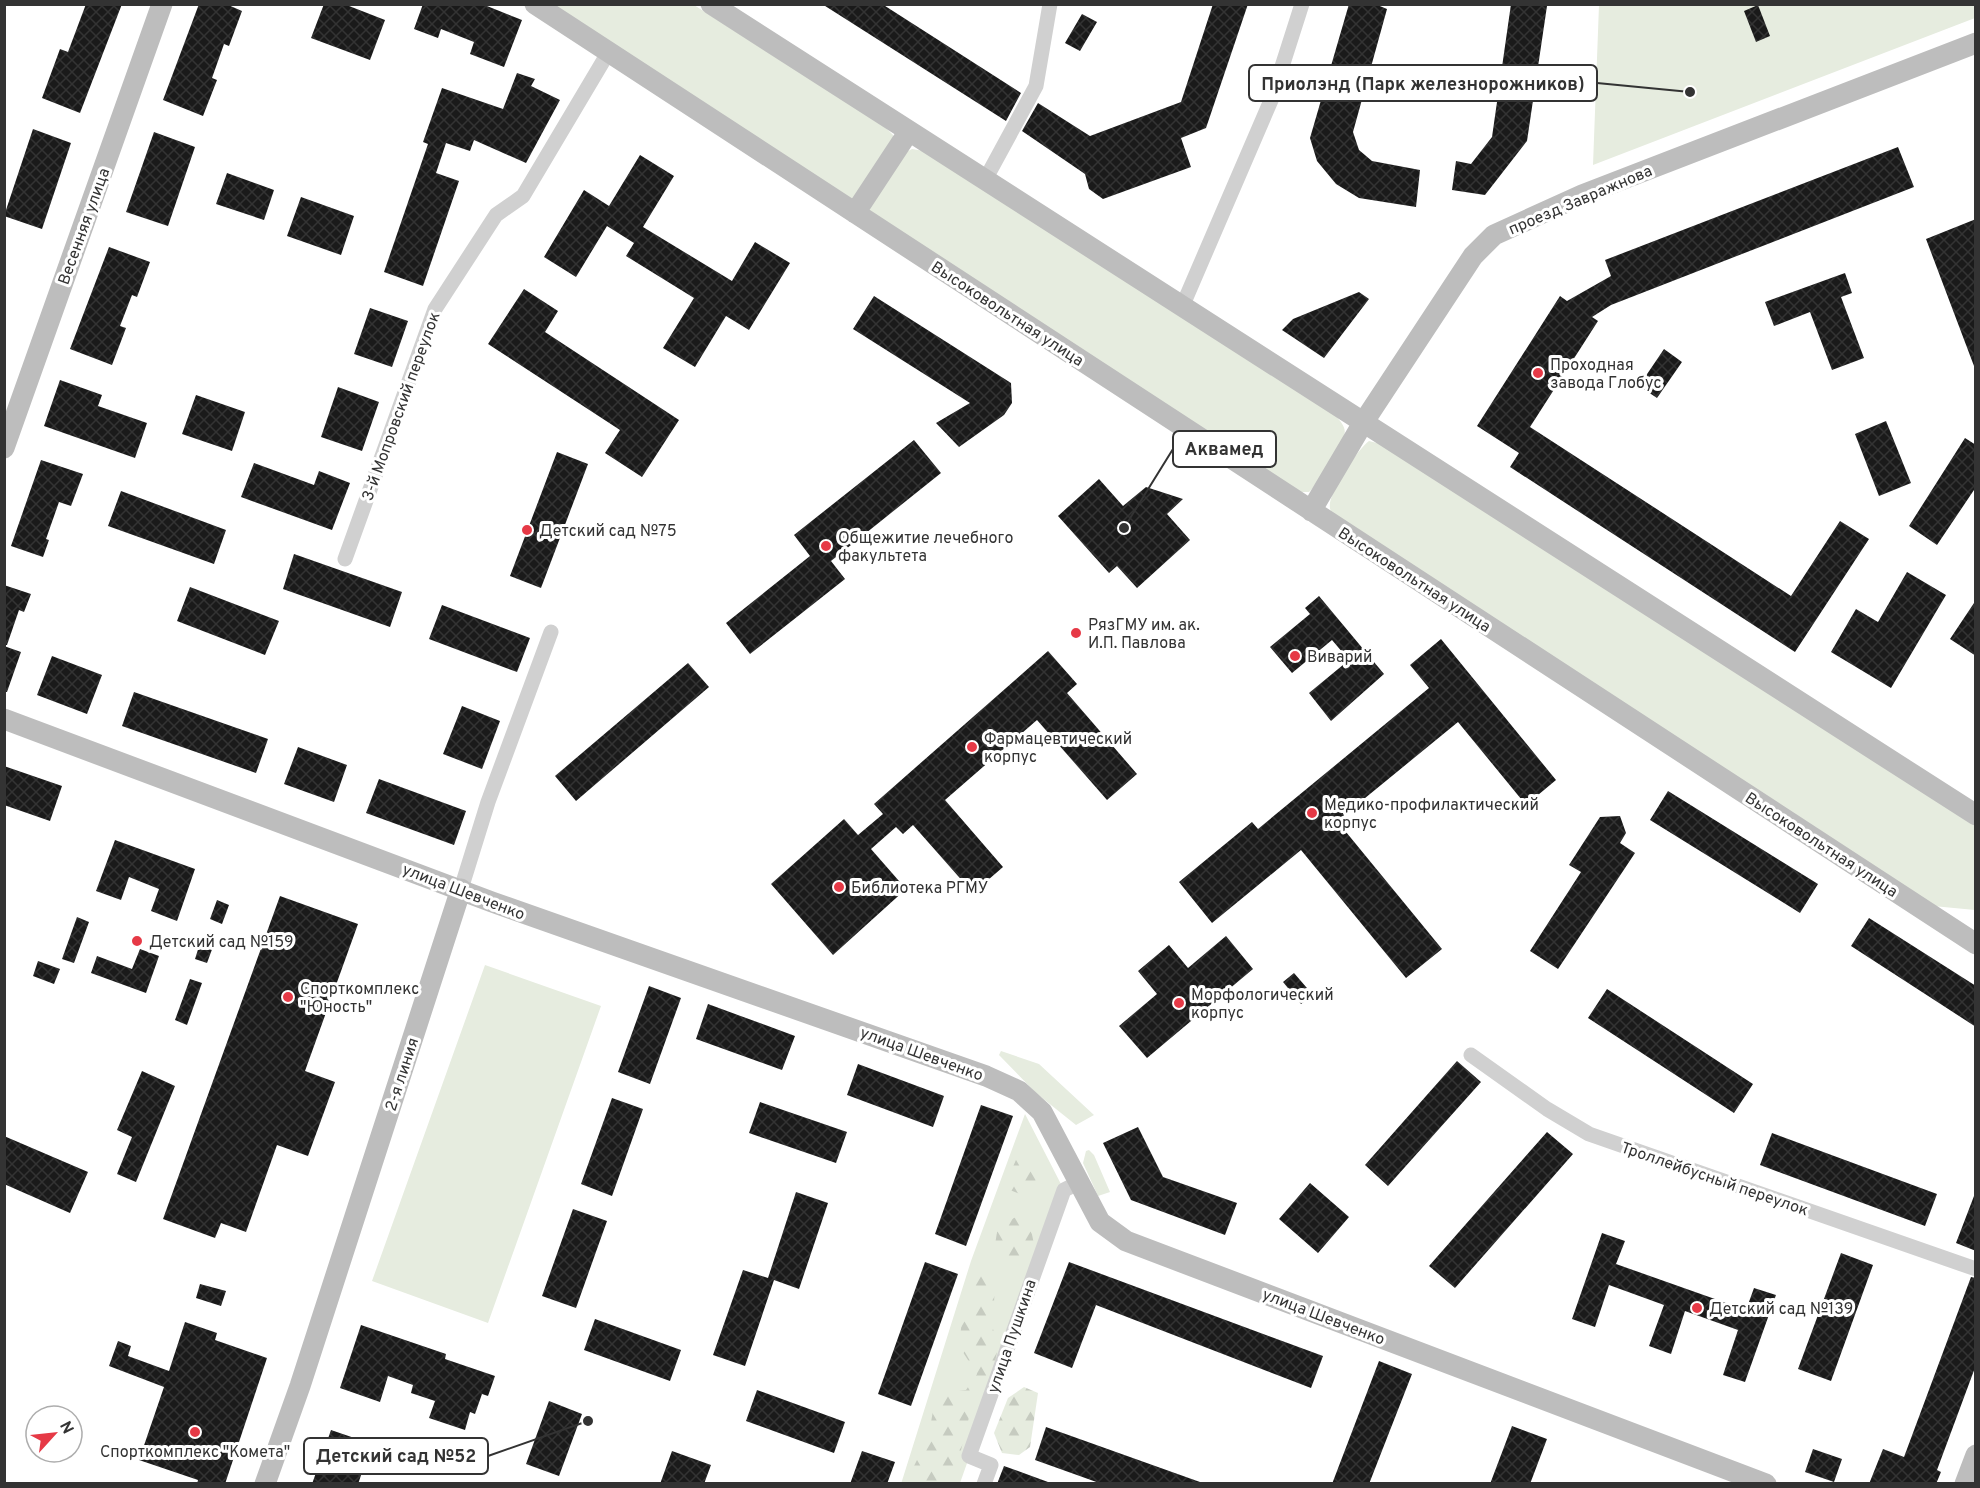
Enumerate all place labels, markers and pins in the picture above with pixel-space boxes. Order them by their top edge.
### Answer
callout: Приолэнд (Парк железнорожников) [1249,65,1597,101]
place label: Проходная завода Глобус [1550,356,1661,394]
marker: Проходная завода Глобус [1531,366,1545,380]
callout: Аквамед [1173,431,1276,467]
place label: Детский сад №75 [539,522,677,542]
marker: Детский сад №75 [520,523,534,537]
place label: Общежитие лечебного факультета [838,529,1013,567]
marker: Общежитие лечебного факультета [819,539,833,553]
place label: РязГМУ им. ак. И.П. Павлова [1088,616,1200,654]
marker: РязГМУ им. ак. И.П. Павлова [1069,626,1083,640]
place label: Виварий [1307,648,1373,668]
marker: Виварий [1288,649,1302,663]
place label: Фармацевтический корпус [984,730,1132,768]
marker: Фармацевтический корпус [965,740,979,754]
place label: Медико-профилактический корпус [1324,796,1539,834]
marker: Медико-профилактический корпус [1305,806,1319,820]
place label: Библиотека РГМУ [851,879,988,899]
marker: Библиотека РГМУ [832,880,846,894]
place label: Детский сад №159 [149,933,294,953]
marker: Детский сад №159 [130,934,144,948]
place label: Спорткомплекс "Юность" [300,980,419,1018]
place label: Морфологический корпус [1191,986,1334,1024]
marker: Спорткомплекс "Юность" [281,990,295,1004]
marker: Морфологический корпус [1172,996,1186,1010]
place label: Детский сад №139 [1709,1300,1853,1320]
marker: Детский сад №139 [1690,1301,1704,1315]
marker: Спорткомплекс "Комета" [188,1425,202,1439]
callout: Детский сад №52 [304,1438,488,1474]
place label: Спорткомплекс "Комета" [100,1443,290,1463]

